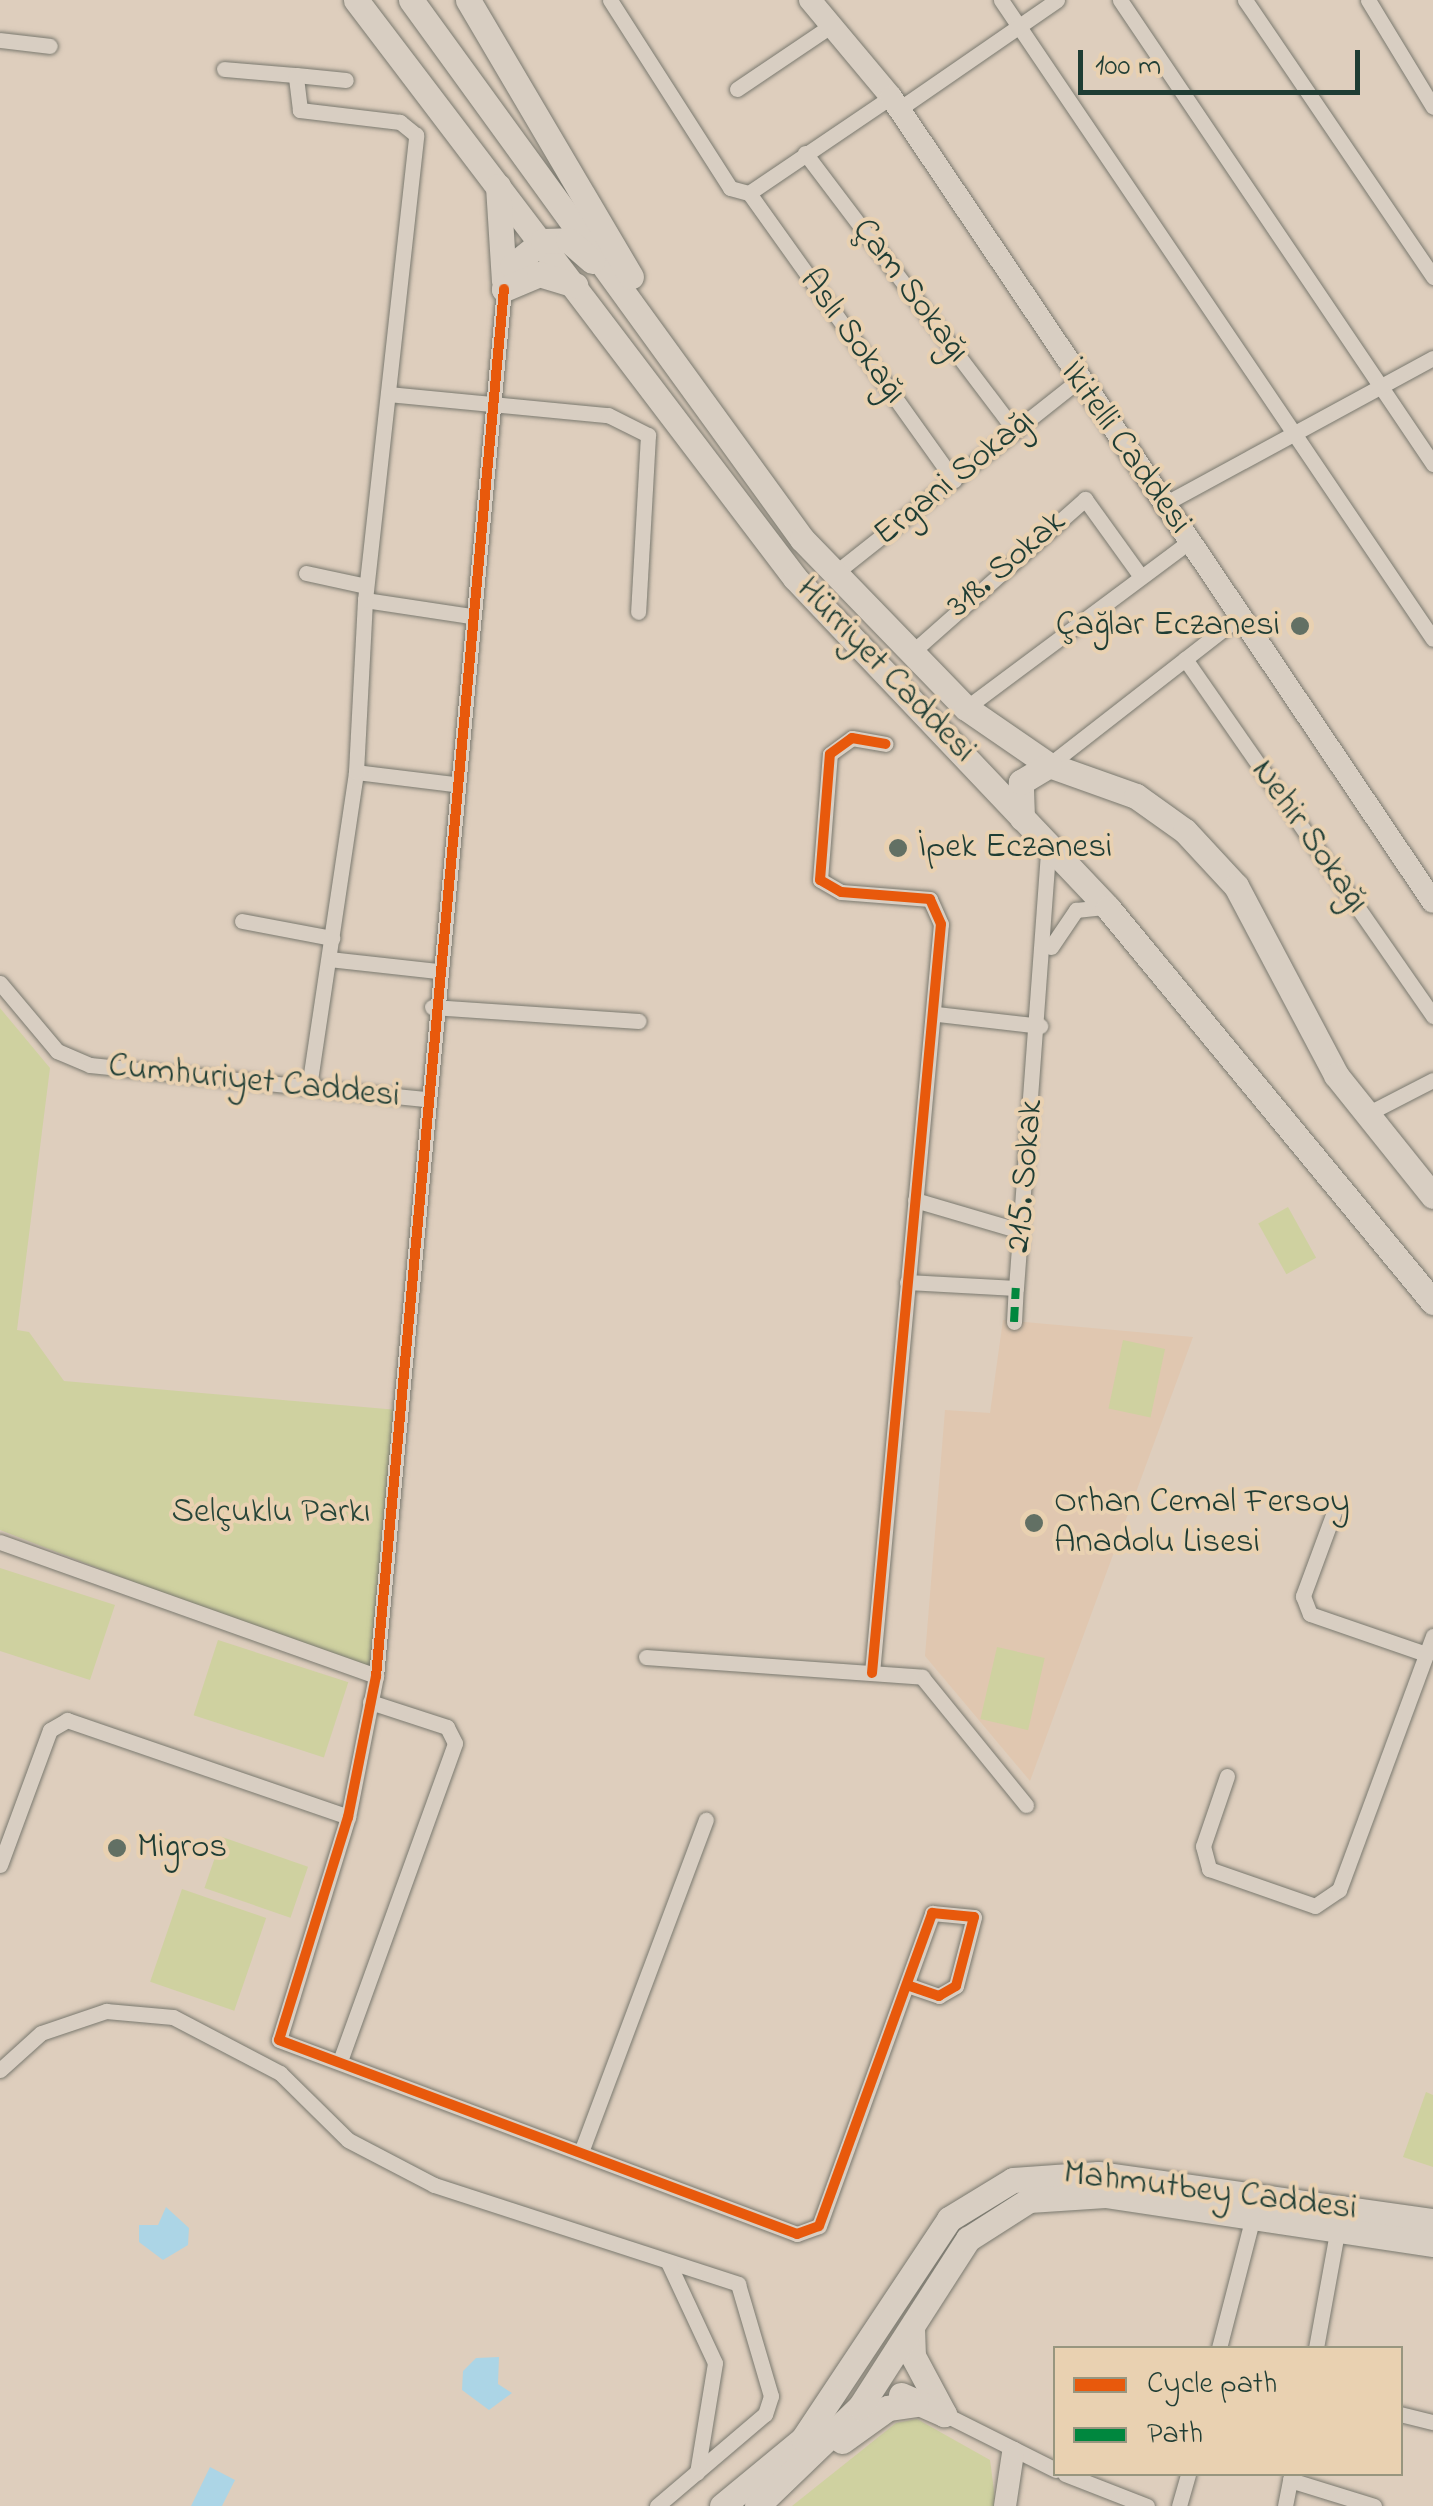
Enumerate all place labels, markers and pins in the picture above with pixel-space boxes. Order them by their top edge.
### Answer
place label: Çağlar Eczanesi [1056,605,1280,647]
marker: Çağlar Eczanesi [1289,615,1311,637]
place label: İpek Eczanesi [918,827,1112,869]
marker: İpek Eczanesi [887,837,909,859]
place label: Orhan Cemal Fersoy Anadolu Lisesi [1054,1482,1350,1564]
marker: Orhan Cemal Fersoy Anadolu Lisesi [1023,1512,1045,1534]
place label: Migros [137,1827,227,1869]
marker: Migros [106,1837,128,1859]

